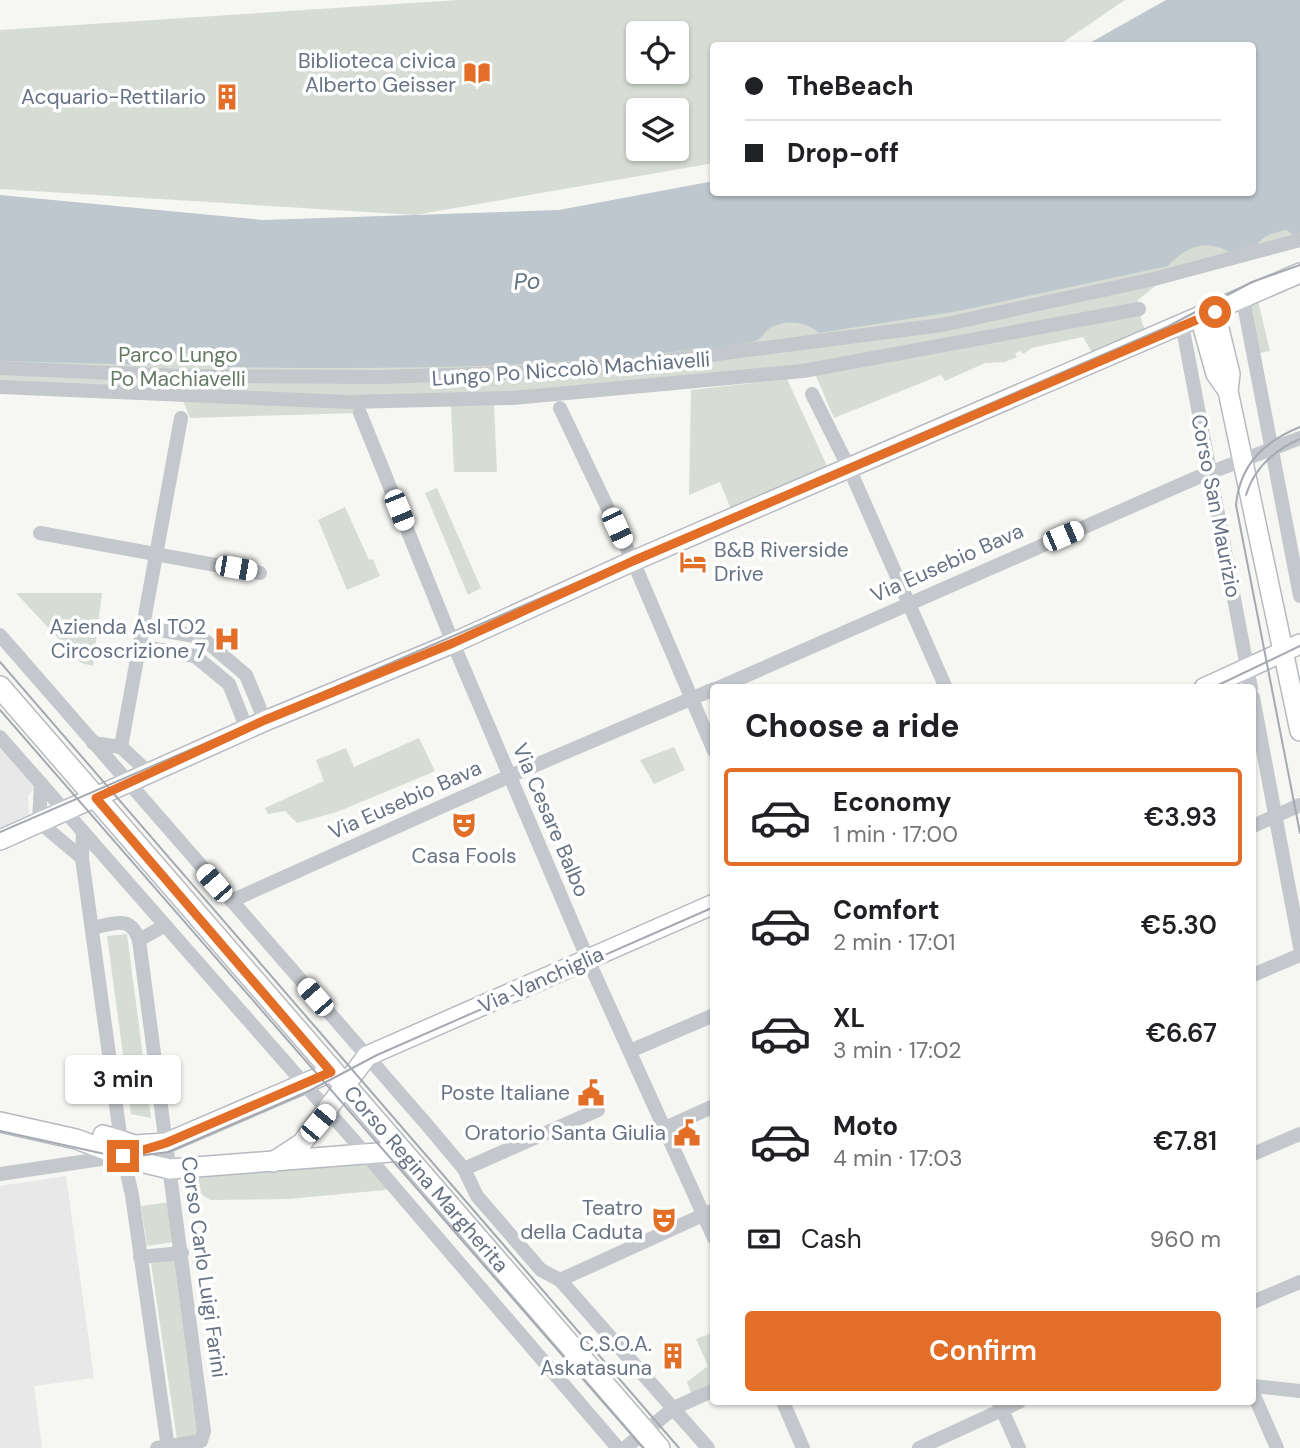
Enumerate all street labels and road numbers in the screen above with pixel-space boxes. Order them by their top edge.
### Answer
street label: Lungo Po Niccolò Machiavelli [431,345,711,393]
street label: Corso San Maurizio [1184,412,1248,600]
street label: Via Eusebio Bava [866,517,1028,609]
street label: Via Cesare Balbo [506,739,596,901]
street label: Via Eusebio Bava [324,754,486,846]
street label: Via Vanchiglia [474,940,608,1020]
street label: Corso Regina Margherita [338,1080,515,1278]
street label: Corso Carlo Luigi Farini [175,1155,233,1379]

